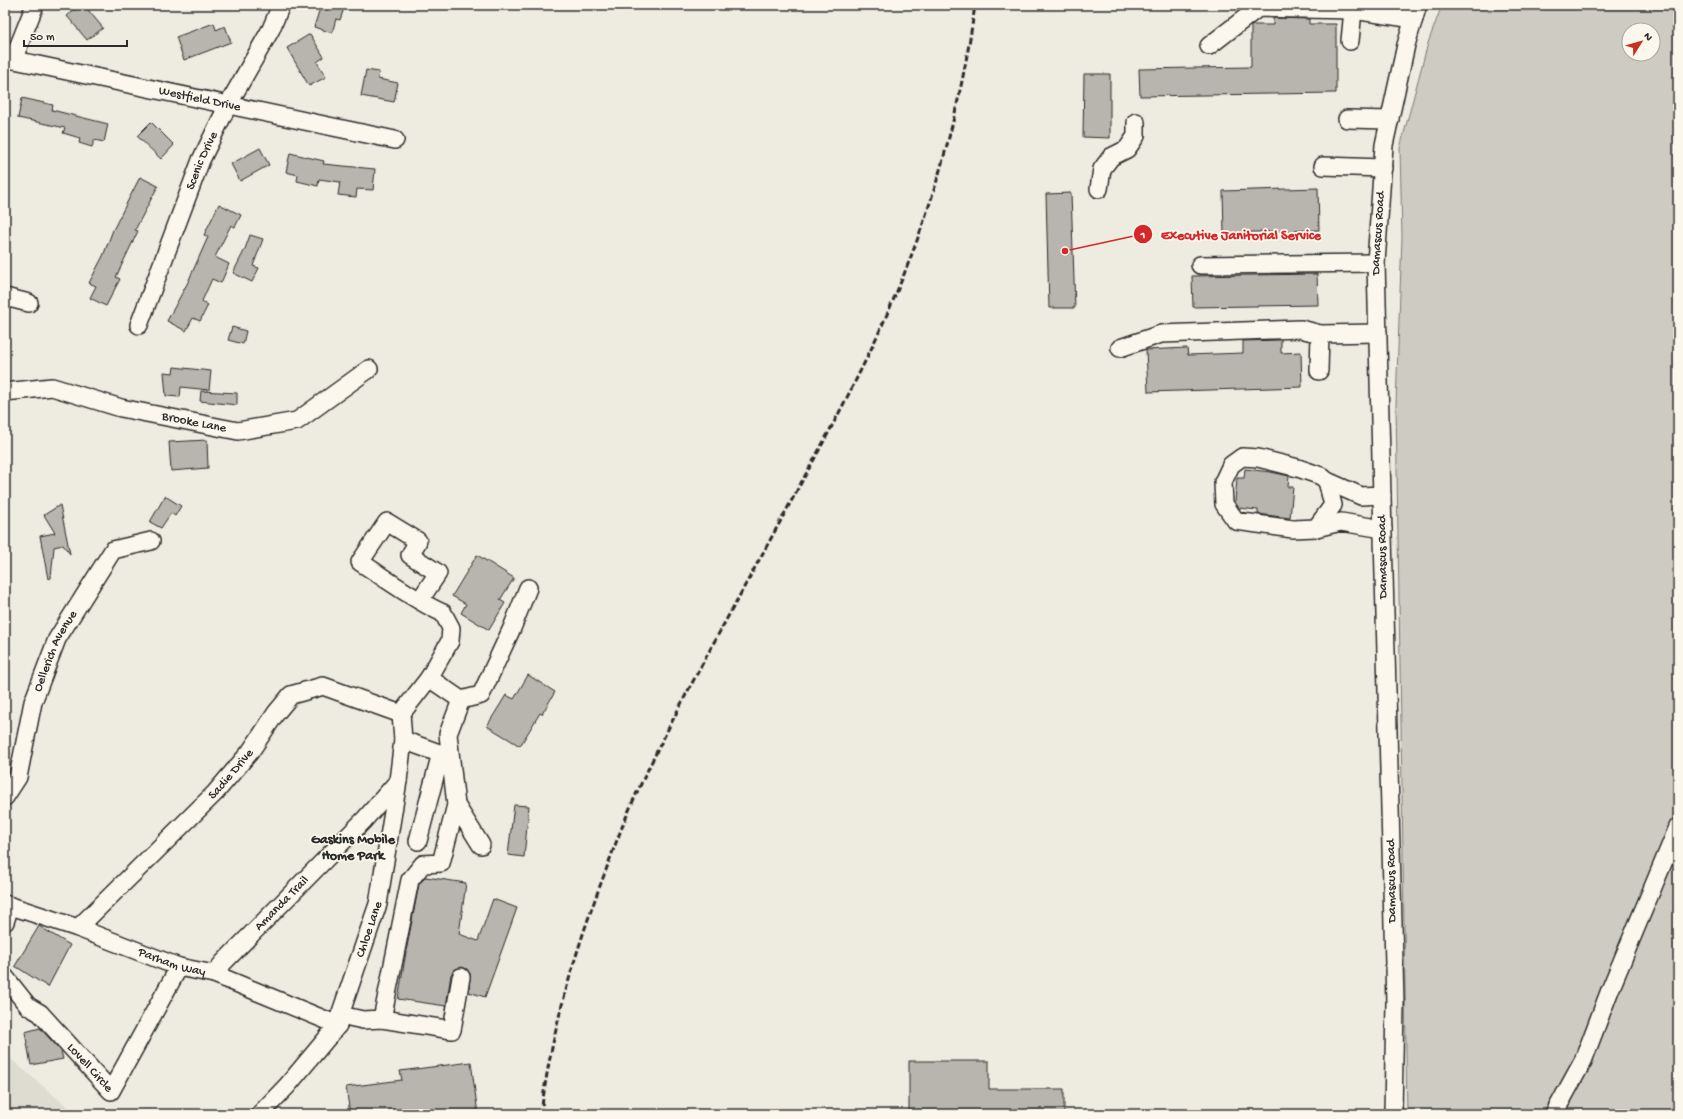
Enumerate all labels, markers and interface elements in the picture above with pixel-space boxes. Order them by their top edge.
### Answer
scale bar [24,22,127,48]
north arrow [1621,22,1661,62]
text: 50 m [30,31,55,45]
text: N [1640,31,1654,44]
street label: Westfield Drive [157,83,242,115]
street label: Scenic Drive [183,129,221,192]
street label: Damascus Road [1368,190,1388,276]
callout: Executive Janitorial Service [1133,221,1329,247]
text: Executive Janitorial Service [1161,228,1322,245]
text: 1 [1140,229,1146,243]
street label: Brooke Lane [160,409,228,436]
street label: Damascus Road [1375,514,1391,600]
street label: Oellerich Avenue [30,607,81,694]
street label: Sadie Drive [205,746,257,803]
district label: Gaskins Mobile Home Park [311,832,396,865]
street label: Damascus Road [1384,838,1400,924]
street label: Amanda Trail [252,873,312,934]
street label: Chloe Lane [353,899,386,960]
street label: Parham Way [135,944,208,980]
street label: Lovell Circle [64,1040,116,1096]

